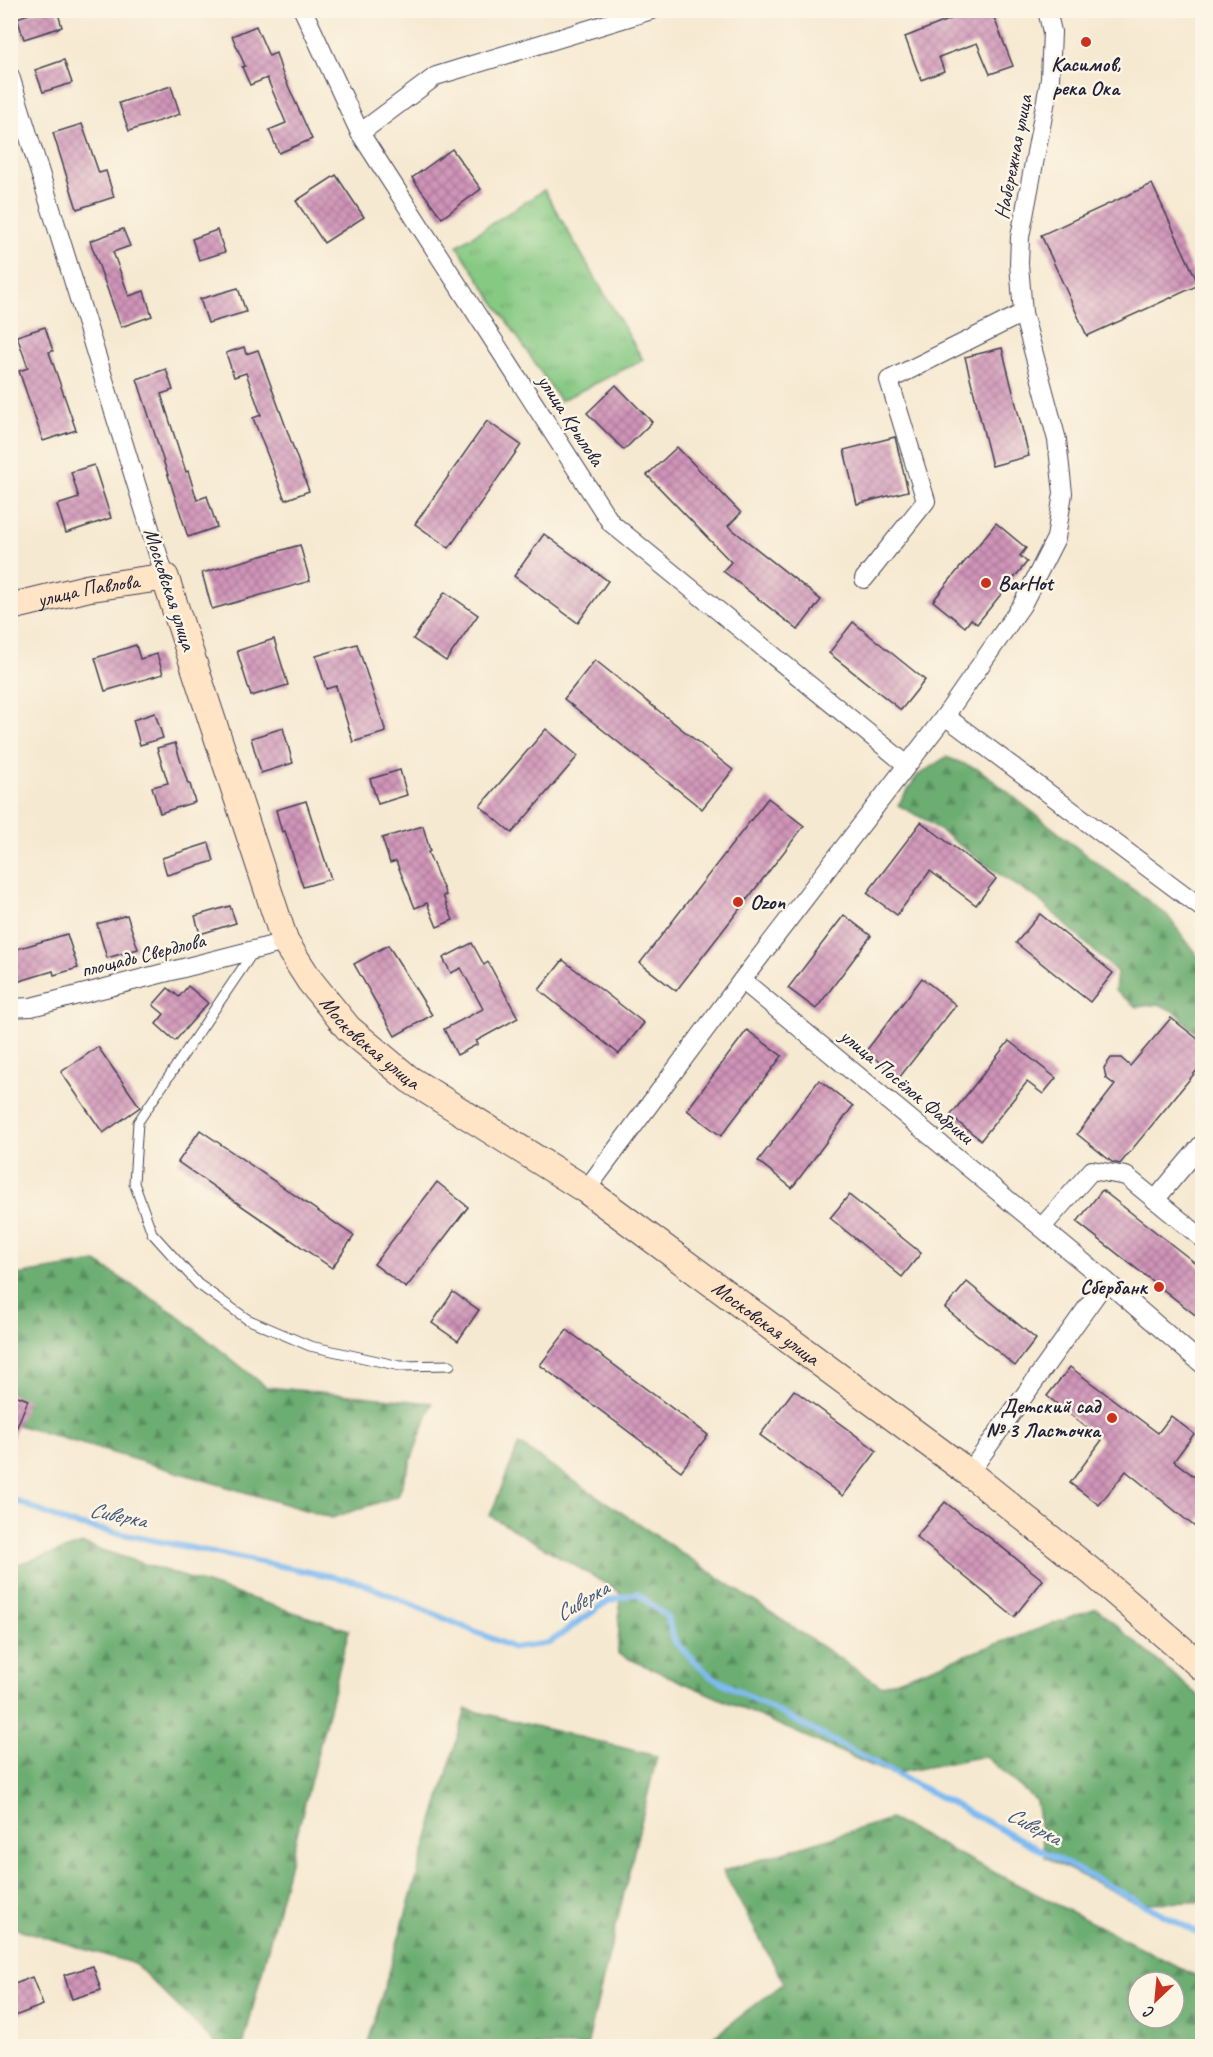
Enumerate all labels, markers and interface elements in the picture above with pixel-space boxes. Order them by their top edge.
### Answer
marker: Касимов, река Ока [1079,35,1093,49]
place label: Касимов, река Ока [1051,51,1121,101]
street label: Набережная улица [988,91,1038,221]
street label: улица Крылова [531,368,611,472]
street label: Московская улица [138,525,203,655]
street label: улица Павлова [33,568,143,613]
place label: BarHot [998,570,1056,596]
marker: BarHot [979,576,993,590]
place label: Ozon [750,889,785,915]
marker: Ozon [731,895,745,909]
street label: площадь Свердлова [78,927,209,983]
street label: Московская улица [314,991,426,1096]
street label: улица Посёлок Фабрики [833,1021,980,1150]
place label: Сбербанк [1080,1274,1149,1300]
street label: Московская улица [707,1275,826,1372]
marker: Сбербанк [1152,1280,1166,1294]
place label: Детский сад № 3 Ласточка [986,1393,1102,1443]
marker: Детский сад № 3 Ласточка [1105,1411,1119,1425]
water label: Сиверка [87,1495,152,1535]
water label: Сиверка [550,1573,616,1628]
water label: Сиверка [1002,1800,1068,1853]
north arrow [1126,1970,1186,2030]
text: С [1140,2001,1158,2023]

